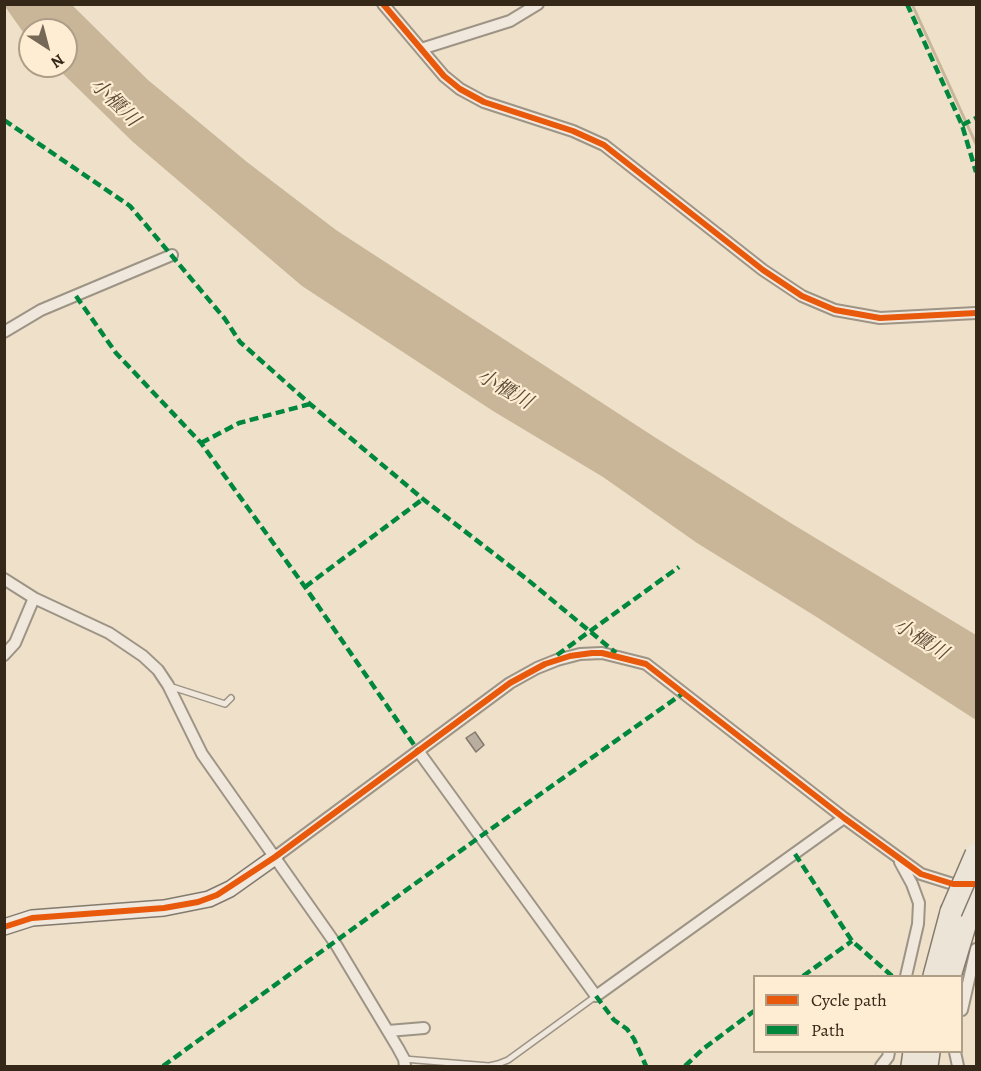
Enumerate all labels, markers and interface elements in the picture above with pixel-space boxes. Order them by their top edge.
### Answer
north arrow [18,18,78,78]
text: N [46,49,69,73]
water label: 小櫃川 [84,74,144,132]
water label: 小櫃川 [472,365,536,415]
water label: 小櫃川 [888,614,952,666]
legend [753,975,963,1053]
text: Cycle path [811,988,887,1012]
text: Path [811,1018,845,1042]

